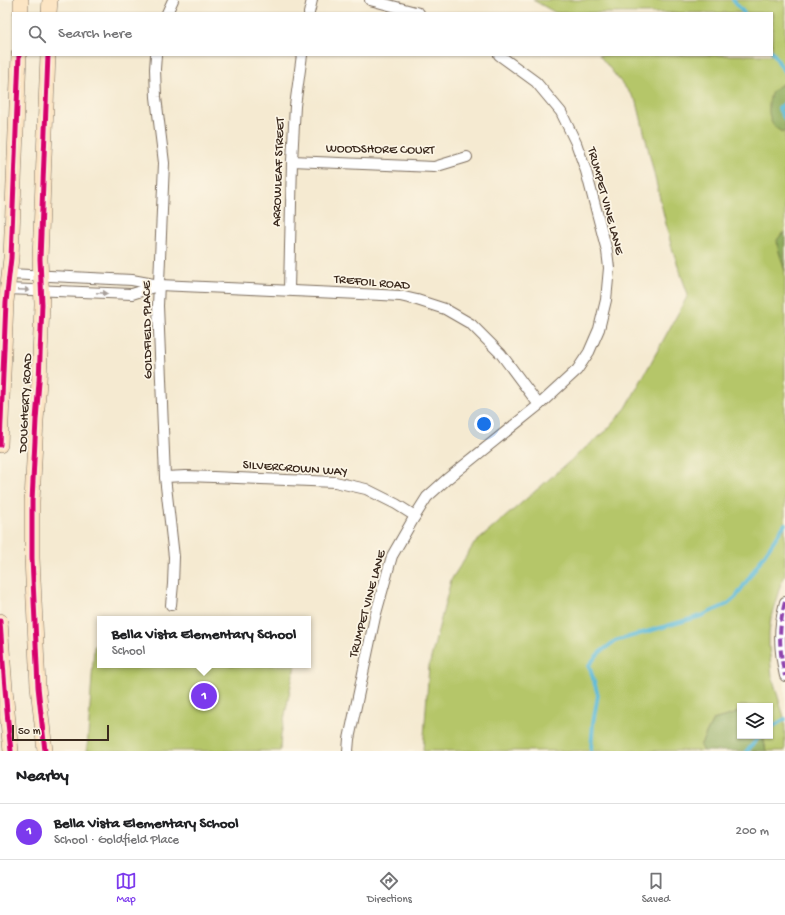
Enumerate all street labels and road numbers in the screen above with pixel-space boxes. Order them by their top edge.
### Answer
street label: ARROWLEAF STREET [270,116,288,227]
street label: WOODSHORE COURT [326,142,435,158]
street label: TRUMPET VINE LANE [583,145,627,257]
street label: TREFOIL ROAD [332,272,411,294]
street label: GOLDFIELD PLACE [140,280,156,379]
street label: DOUGHERTY ROAD [16,353,36,454]
street label: SILVERCROWN WAY [242,458,348,480]
street label: TRUMPET VINE LANE [346,548,390,660]

